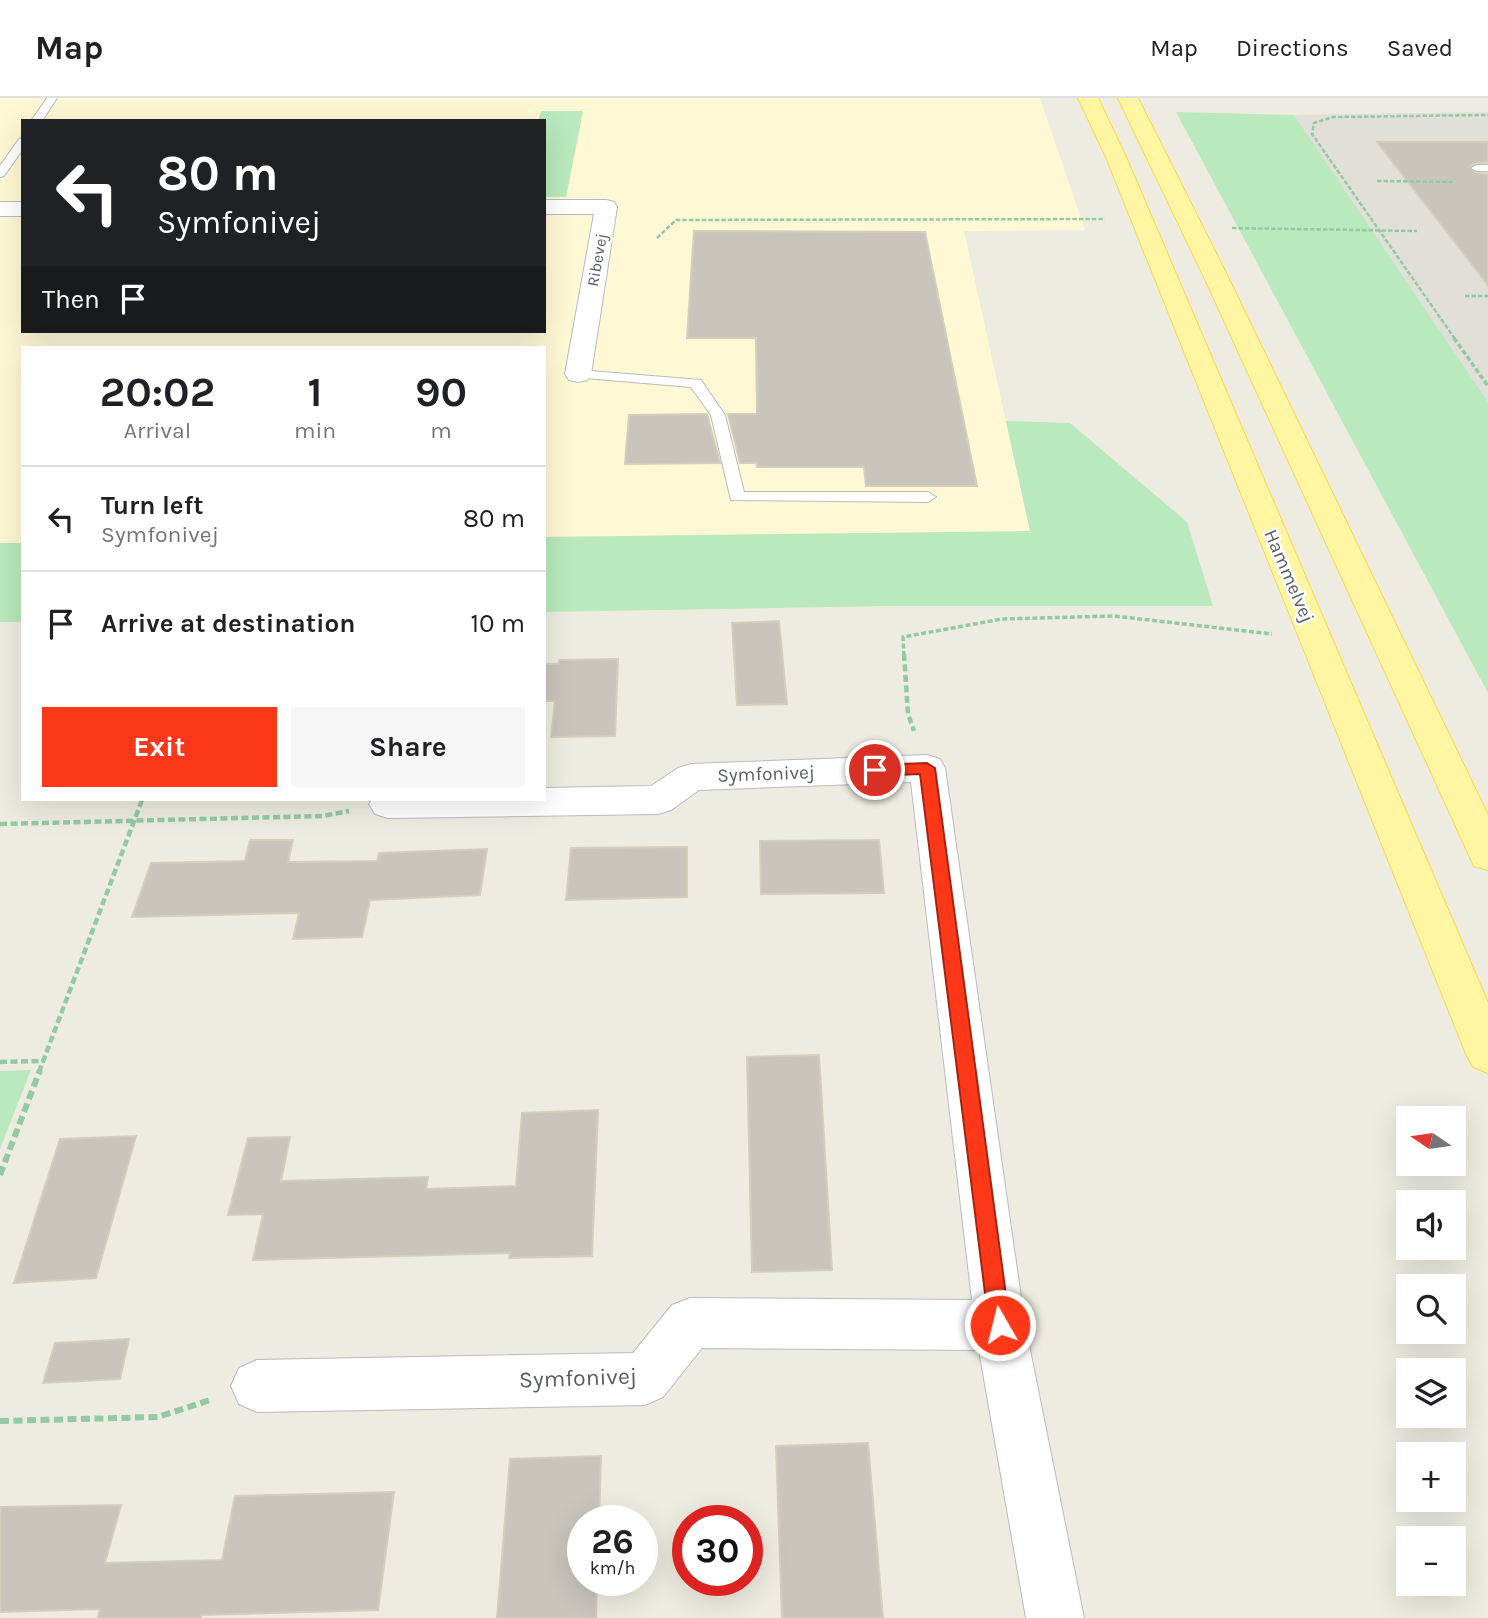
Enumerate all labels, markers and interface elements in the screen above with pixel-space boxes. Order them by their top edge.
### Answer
text: Map [35,29,103,67]
text: Map [1150,34,1198,62]
text: Directions [1236,34,1349,62]
text: Saved [1387,34,1453,62]
text: 80 m [157,145,279,202]
icon: left [42,147,133,238]
text: Symfonivej [157,204,321,241]
street label: Ribevej [583,232,611,288]
icon: arrive [114,280,152,318]
text: Then [42,284,100,315]
text: 20:02 [100,367,215,417]
text: 1 [308,367,323,417]
text: 90 [415,367,467,417]
text: Arrival [124,417,191,444]
text: min [294,417,336,444]
text: m [430,417,452,444]
text: Turn left [101,490,203,521]
icon: left [42,500,80,538]
text: 80 m [463,503,525,534]
text: Symfonivej [101,521,219,548]
street label: Hammelvej [1260,526,1318,626]
icon: arrive [42,605,80,643]
text: Arrive at destination [101,608,355,639]
text: 10 m [470,608,525,639]
button: Exit [42,707,277,787]
button: Share [291,707,525,787]
pin [845,740,905,800]
icon: arrive [856,751,894,789]
street label: Symfonivej [717,761,815,787]
north arrow [1396,1106,1466,1176]
map controls [1396,1106,1466,1596]
button: sound [1396,1190,1466,1260]
button: search [1396,1274,1466,1344]
position arrow [963,1288,1037,1362]
button: layers [1396,1358,1466,1428]
street label: Symfonivej [519,1362,637,1394]
button: + [1396,1442,1466,1512]
speed limit sign: 30 [672,1505,763,1596]
text: 26 [591,1521,634,1562]
button: − [1396,1526,1466,1596]
text: km/h [590,1557,635,1579]

